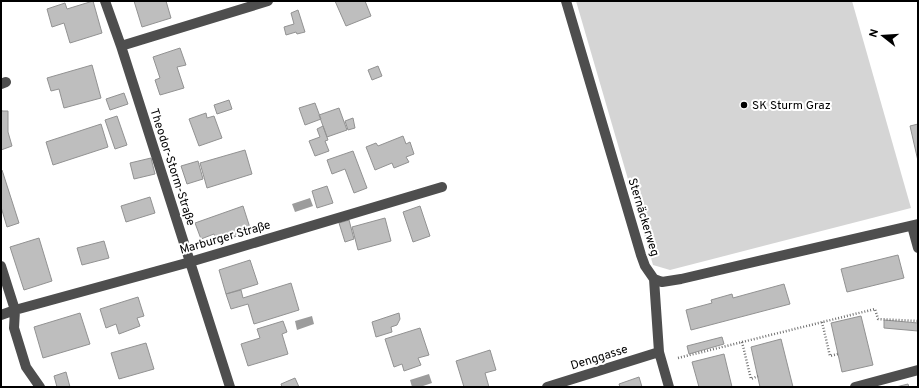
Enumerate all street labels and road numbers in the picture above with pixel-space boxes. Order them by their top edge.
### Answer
street label: Theodor-Storm-Straße [146,107,199,228]
street label: Sternäckerweg [624,176,663,258]
street label: Marburger Straße [178,217,273,259]
street label: Denggasse [569,342,630,374]

